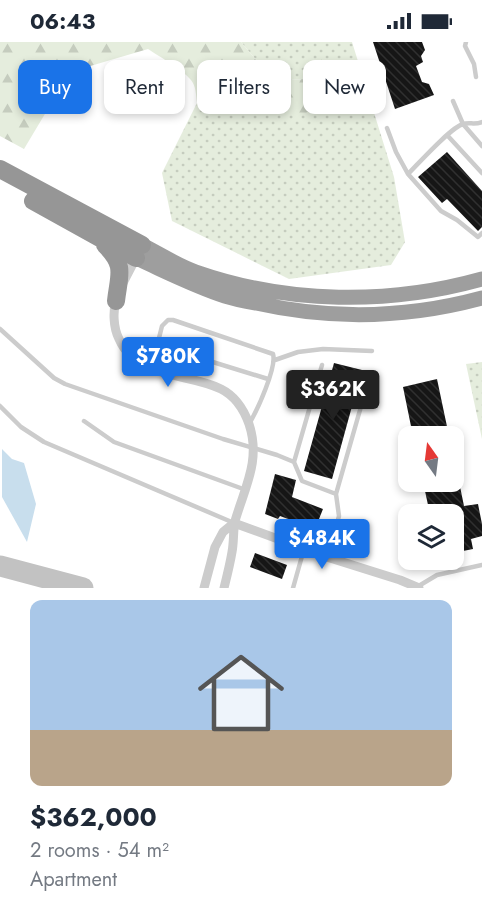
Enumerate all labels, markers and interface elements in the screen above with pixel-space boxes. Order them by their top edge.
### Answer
text: 06:43 [30,5,95,37]
chip: Buy [18,60,92,114]
chip: Rent [104,60,185,114]
chip: Filters [197,60,291,114]
chip: New [303,60,386,114]
pin: $780K [126,337,210,388]
text: $780K [136,342,200,371]
pin: $362K [291,370,375,421]
text: $362K [300,375,366,404]
north arrow [398,426,464,492]
map controls [398,426,464,570]
button: layers [398,504,464,570]
pin: $484K [280,519,364,570]
text: $484K [289,524,355,553]
icon: home [187,639,295,747]
text: $362,000 [30,798,157,836]
text: 2 rooms · 54 m² [30,836,169,865]
text: Apartment [30,865,117,894]

